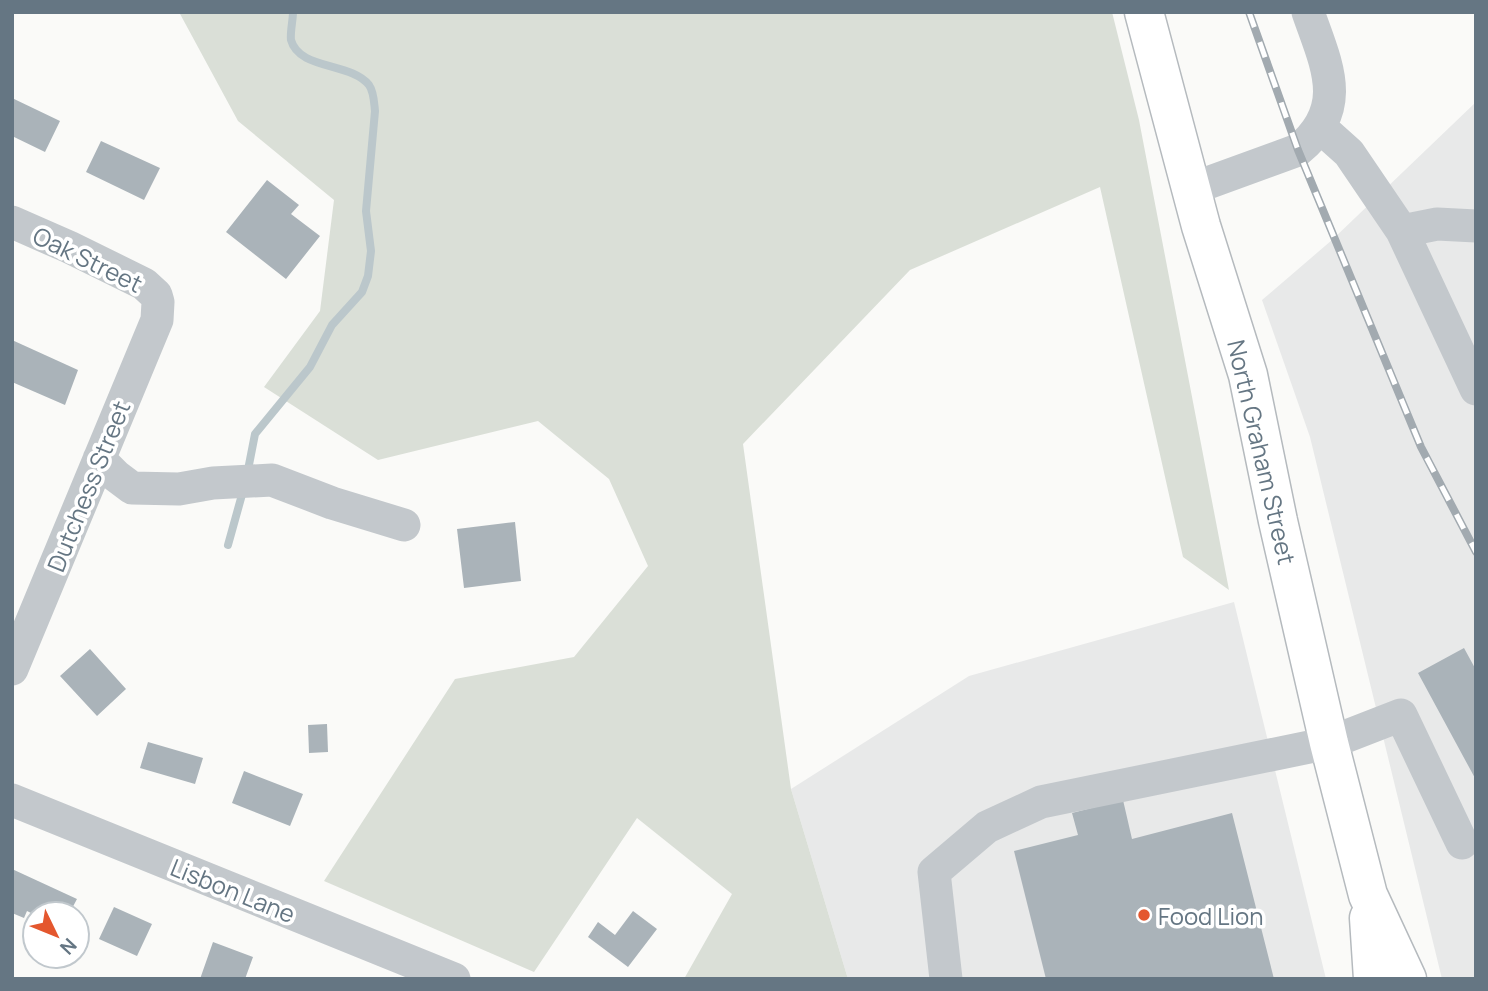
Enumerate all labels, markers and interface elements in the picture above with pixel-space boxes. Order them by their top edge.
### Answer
street label: Oak Street [28,218,148,300]
street label: North Graham Street [1220,336,1304,568]
street label: Dutchess Street [39,396,137,576]
street label: Lisbon Lane [166,850,300,930]
place label: Food Lion [1158,899,1263,932]
north arrow [21,900,91,970]
marker: Food Lion [1136,907,1152,923]
text: N [54,933,83,960]

